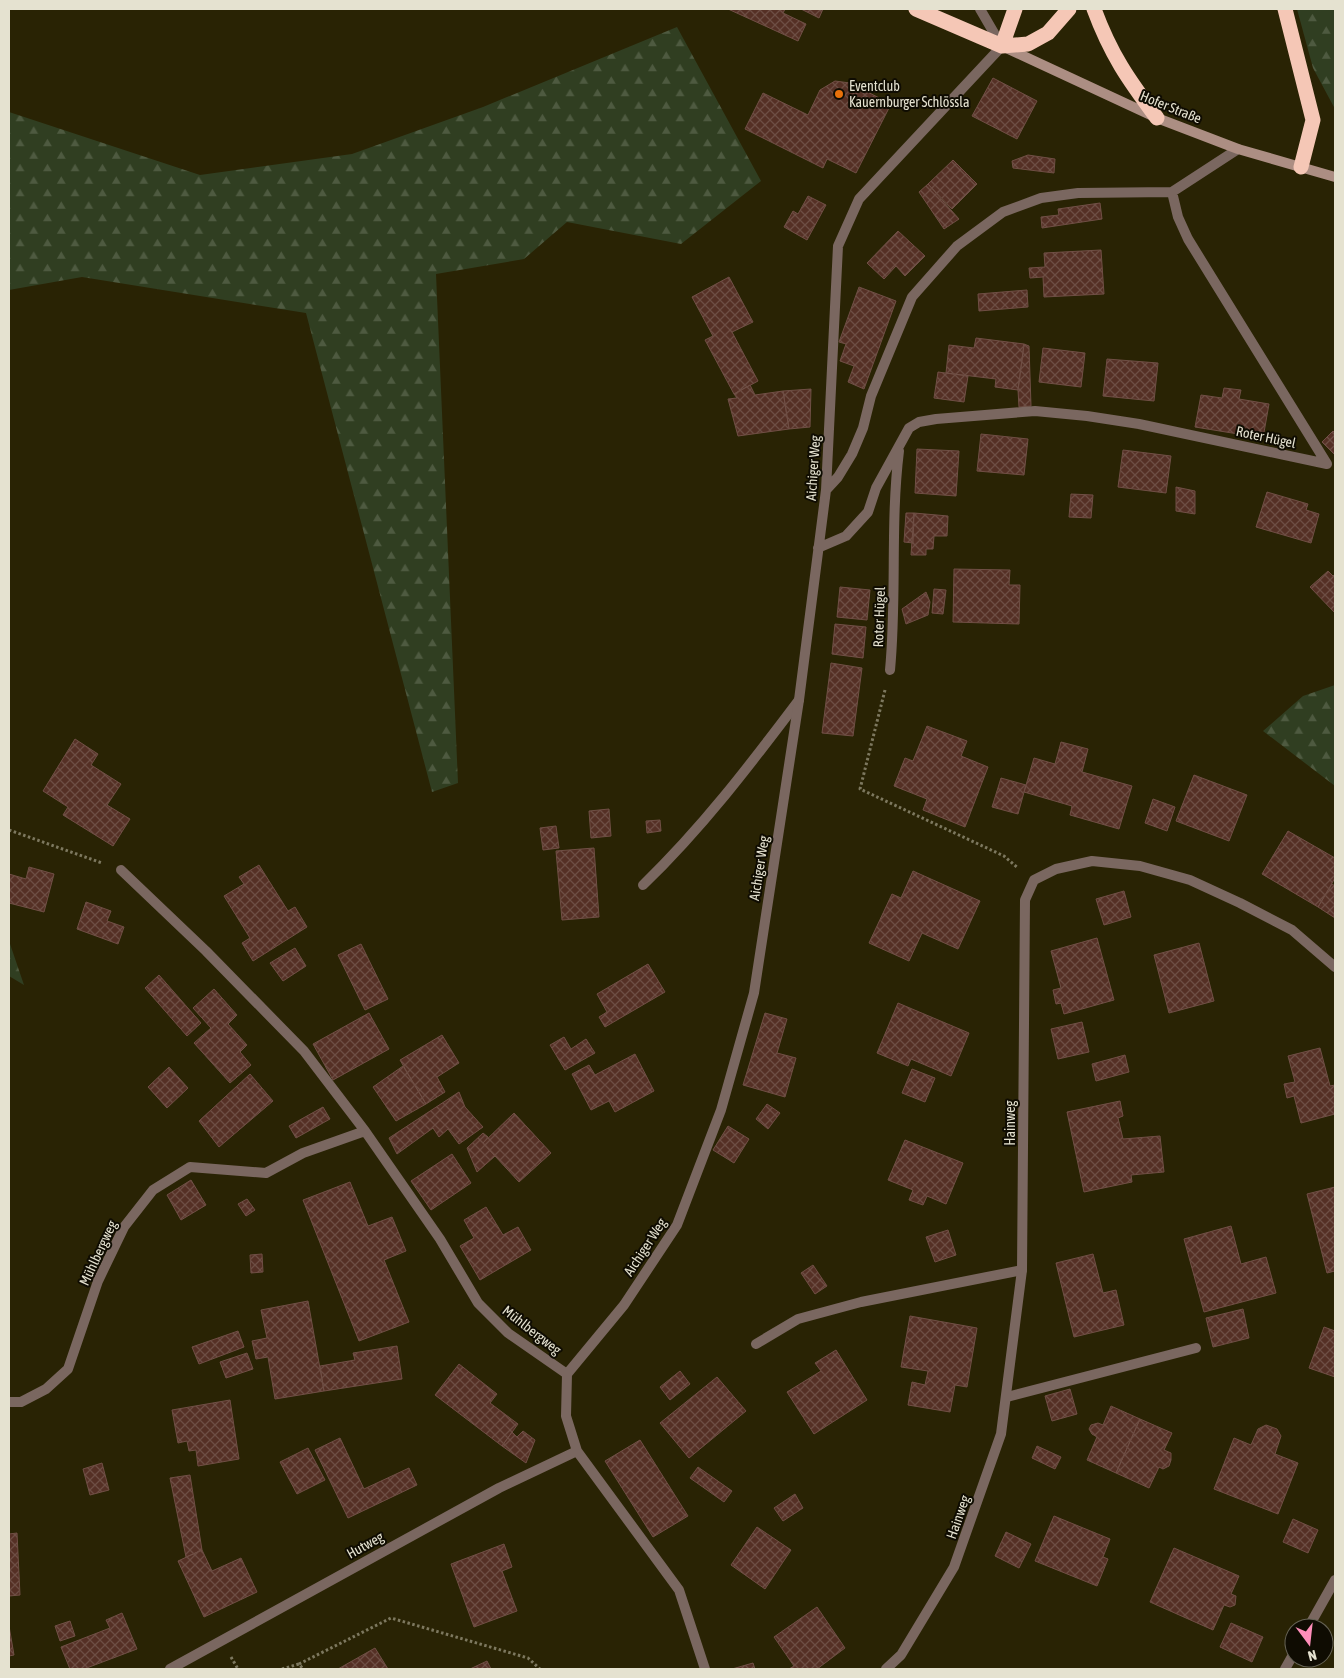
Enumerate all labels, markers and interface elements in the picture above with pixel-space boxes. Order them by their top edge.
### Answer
place label: Eventclub Kauernburger Schlössla [849,78,969,110]
marker: Eventclub Kauernburger Schlössla [833,88,845,100]
street label: Hofer Straße [1138,88,1204,126]
street label: Roter Hügel [1235,423,1298,451]
street label: Aichiger Weg [803,435,823,501]
street label: Roter Hügel [870,586,888,648]
street label: Aichiger Weg [746,834,772,902]
street label: Hainweg [1002,1100,1018,1146]
street label: Aichiger Weg [620,1215,670,1279]
street label: Mühlbergweg [76,1218,120,1288]
street label: Mühlbergweg [500,1302,564,1358]
street label: Hainweg [943,1493,973,1541]
street label: Hutweg [344,1528,386,1562]
north arrow [1284,1618,1334,1668]
text: N [1306,1647,1318,1664]

